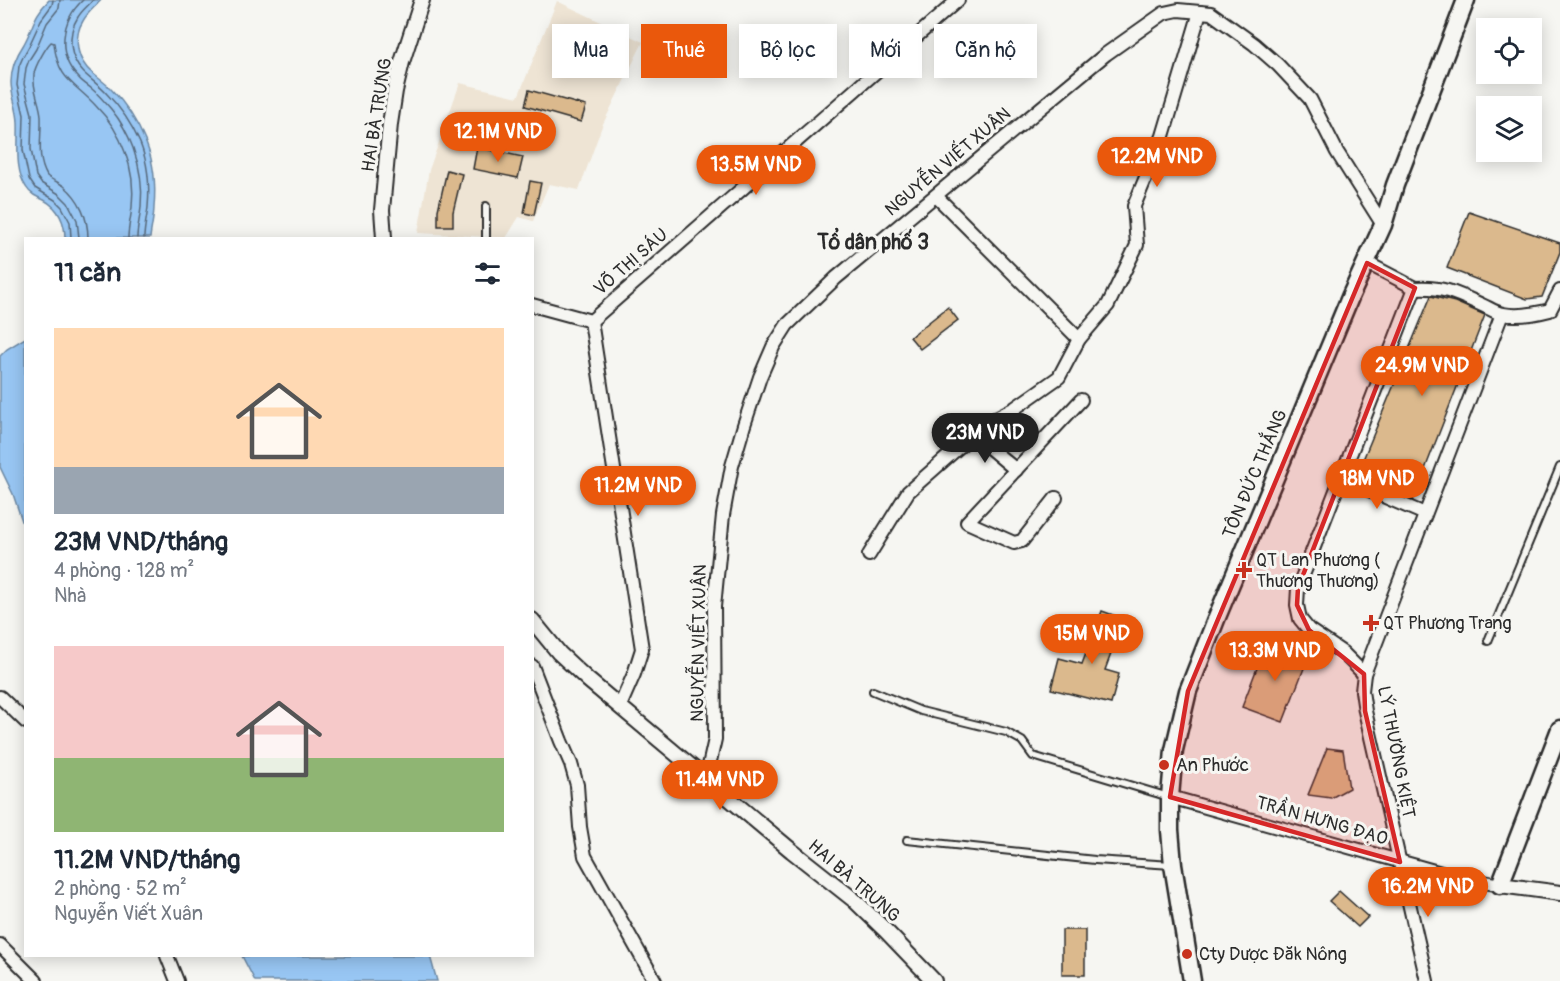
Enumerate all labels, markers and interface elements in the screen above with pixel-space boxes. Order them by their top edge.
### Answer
map controls [1476,18,1542,162]
button: locate [1476,18,1542,84]
chip: Mua [552,24,629,78]
chip: Thuê [641,24,727,78]
chip: Bộ lọc [739,24,837,78]
chip: Mới [849,24,922,78]
chip: Căn hộ [934,24,1037,78]
street label: HAI BÀ TRƯNG [357,56,397,174]
button: layers [1476,96,1542,162]
street label: NGUYỄN VIẾT XUÂN [878,100,1016,221]
pin: 12.1M VND [429,112,567,163]
text: 12.1M VND [454,119,542,144]
pin: 12.2M VND [1088,137,1226,188]
text: 12.2M VND [1111,144,1203,169]
pin: 13.5M VND [687,145,825,196]
text: 13.5M VND [711,152,801,177]
street label: VÕ THỊ SÁU [589,223,673,301]
district label: Tổ dân phố 3 [816,227,929,256]
text: 11 căn [54,257,121,289]
icon: filters [471,257,504,290]
pin: 24.9M VND [1353,346,1491,397]
text: 24.9M VND [1375,353,1469,378]
icon: home [225,367,333,475]
street label: TÔN ĐỨC THẮNG [1216,405,1292,542]
pin: 23M VND [930,413,1040,464]
text: 23M VND [946,420,1024,445]
pin: 18M VND [1322,459,1432,510]
pin: 11.2M VND [569,466,707,517]
text: 18M VND [1340,466,1414,491]
text: 11.2M VND [594,473,682,498]
text: 23M VND/tháng [54,526,228,558]
place label: QT Lan Phương ( Thương Thương) [1256,549,1380,593]
text: 4 phòng · 128 m² [54,558,194,583]
marker: QT Lan Phương ( Thương Thương) [1237,563,1251,577]
street label: NGUYỄN VIẾT XUÂN [683,564,712,722]
text: Nhà [54,583,86,608]
place label: QT Phương Trang [1383,612,1512,635]
pin: 15M VND [1037,614,1147,665]
marker: QT Phương Trang [1364,616,1378,630]
text: 15M VND [1054,621,1130,646]
pin: 13.3M VND [1206,631,1344,682]
text: 13.3M VND [1229,638,1321,663]
street label: LÝ THƯỜNG KIỆT [1372,684,1420,820]
icon: home [225,685,333,793]
place label: An Phước [1176,754,1249,777]
marker: An Phước [1157,758,1171,772]
pin: 11.4M VND [651,760,789,811]
text: 11.4M VND [676,767,764,792]
street label: TRẦN HƯNG ĐẠO [1254,788,1391,851]
street label: HAI BÀ TRƯNG [803,835,905,927]
text: 11.2M VND/tháng [54,844,240,876]
pin: 16.2M VND [1359,867,1497,918]
text: 16.2M VND [1382,874,1474,899]
text: 2 phòng · 52 m² [54,876,187,901]
text: Nguyễn Viết Xuân [54,901,203,926]
place label: Cty Dược Đăk Nông [1199,943,1347,966]
marker: Cty Dược Đăk Nông [1180,947,1194,961]

